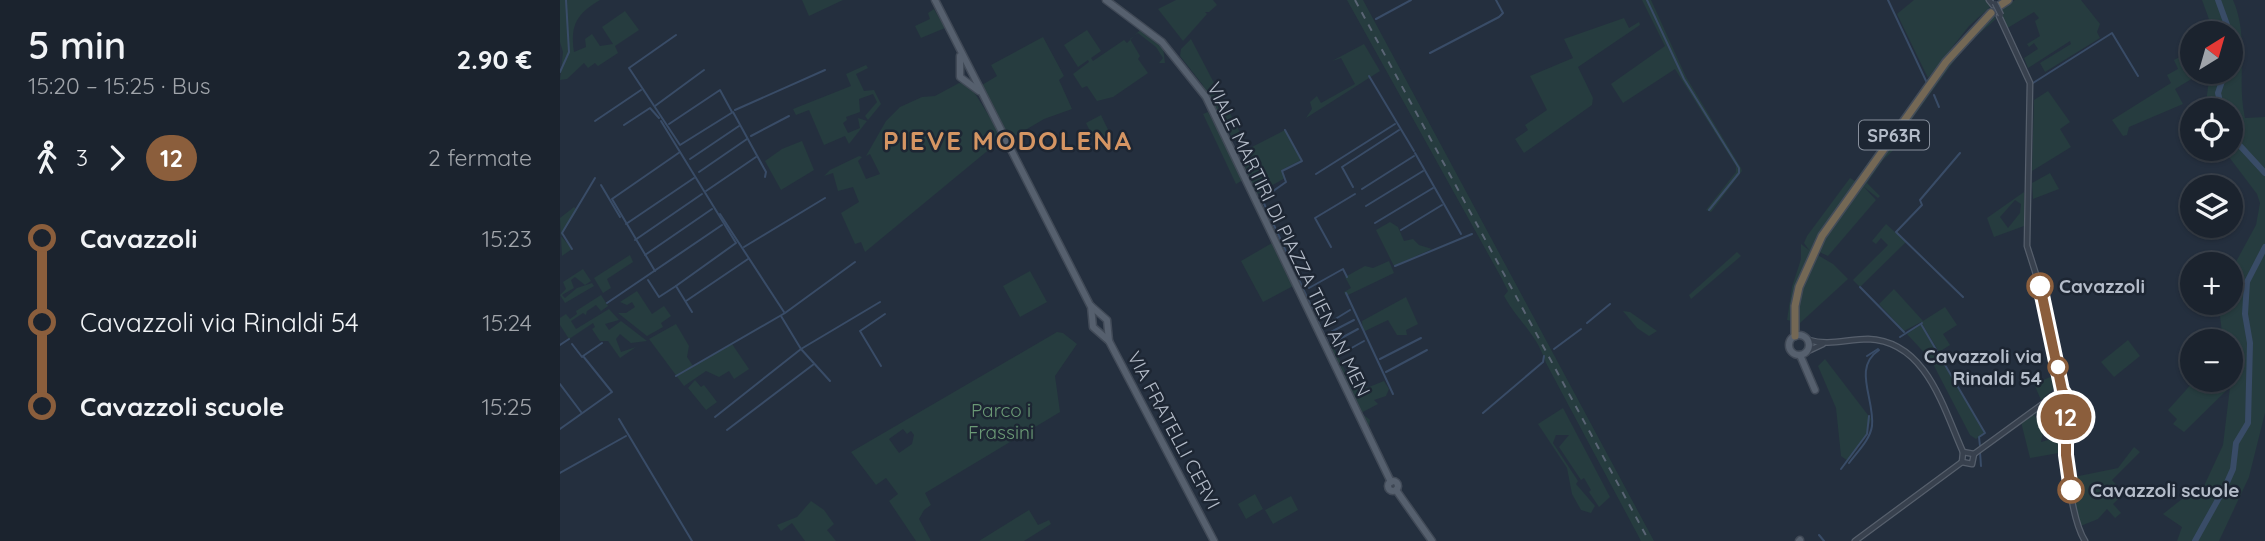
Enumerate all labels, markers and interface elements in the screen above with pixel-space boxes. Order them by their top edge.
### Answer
text: 5 min [28,21,126,69]
north arrow [2180,21,2244,84]
map controls [2180,21,2243,392]
text: 2.90 € [456,43,532,76]
text: 15:20 – 15:25 · Bus [28,71,211,100]
street label: VIALE MARTIRI DI PIAZZA TIEN AN MEN [1202,78,1376,400]
button: locate [2180,98,2243,161]
road number: SP63R [1859,120,1929,150]
district label: PIEVE MODOLENA [883,124,1133,157]
icon: walk [28,139,66,177]
icon: forward [98,139,136,177]
text: 3 [76,143,88,172]
text: 12 [160,143,183,173]
text: 2 fermate [428,143,532,172]
button: layers [2180,175,2243,238]
text: Cavazzoli [80,222,198,255]
text: 15:23 [482,224,532,253]
button: + [2180,252,2243,315]
marker: Cavazzoli [2027,273,2053,299]
place label: Cavazzoli [2059,274,2145,298]
text: Cavazzoli via Rinaldi 54 [80,306,359,339]
text: 15:24 [482,308,532,337]
button: − [2180,329,2243,392]
place label: Cavazzoli via Rinaldi 54 [1924,344,2042,390]
street label: VIA FRATELLI CERVI [1122,347,1226,513]
marker: Cavazzoli via Rinaldi 54 [2048,357,2068,377]
text: Cavazzoli scuole [80,390,284,423]
text: 15:25 [481,392,532,421]
line badge: 12 [2034,394,2098,440]
park label: Parco i Frassini [968,398,1034,444]
text: 12 [2055,402,2078,432]
marker: Cavazzoli scuole [2058,477,2084,503]
place label: Cavazzoli scuole [2090,478,2239,502]

